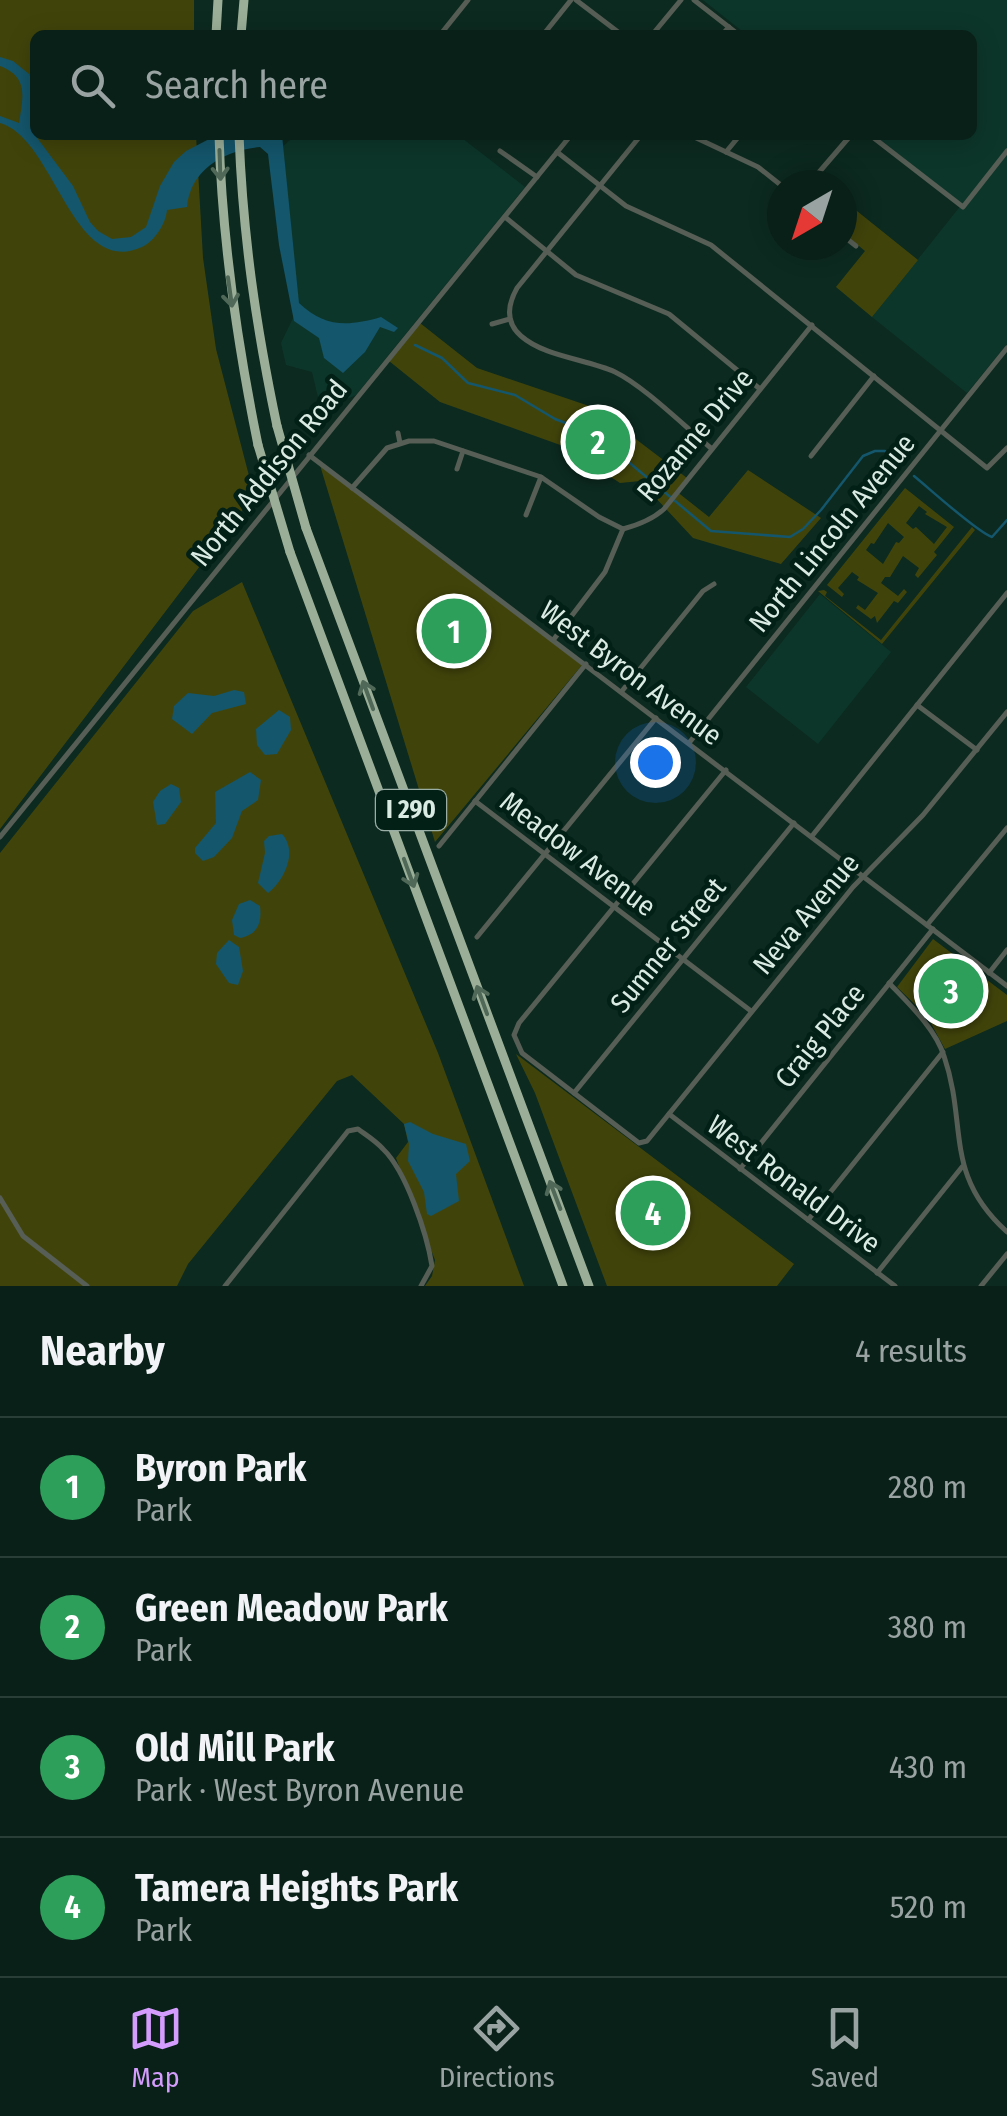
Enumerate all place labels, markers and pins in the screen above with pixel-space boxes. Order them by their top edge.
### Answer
pin: 2 [566,404,630,480]
pin: 1 [422,594,486,668]
pin: 3 [918,954,984,1028]
pin: 4 [620,1176,686,1250]

